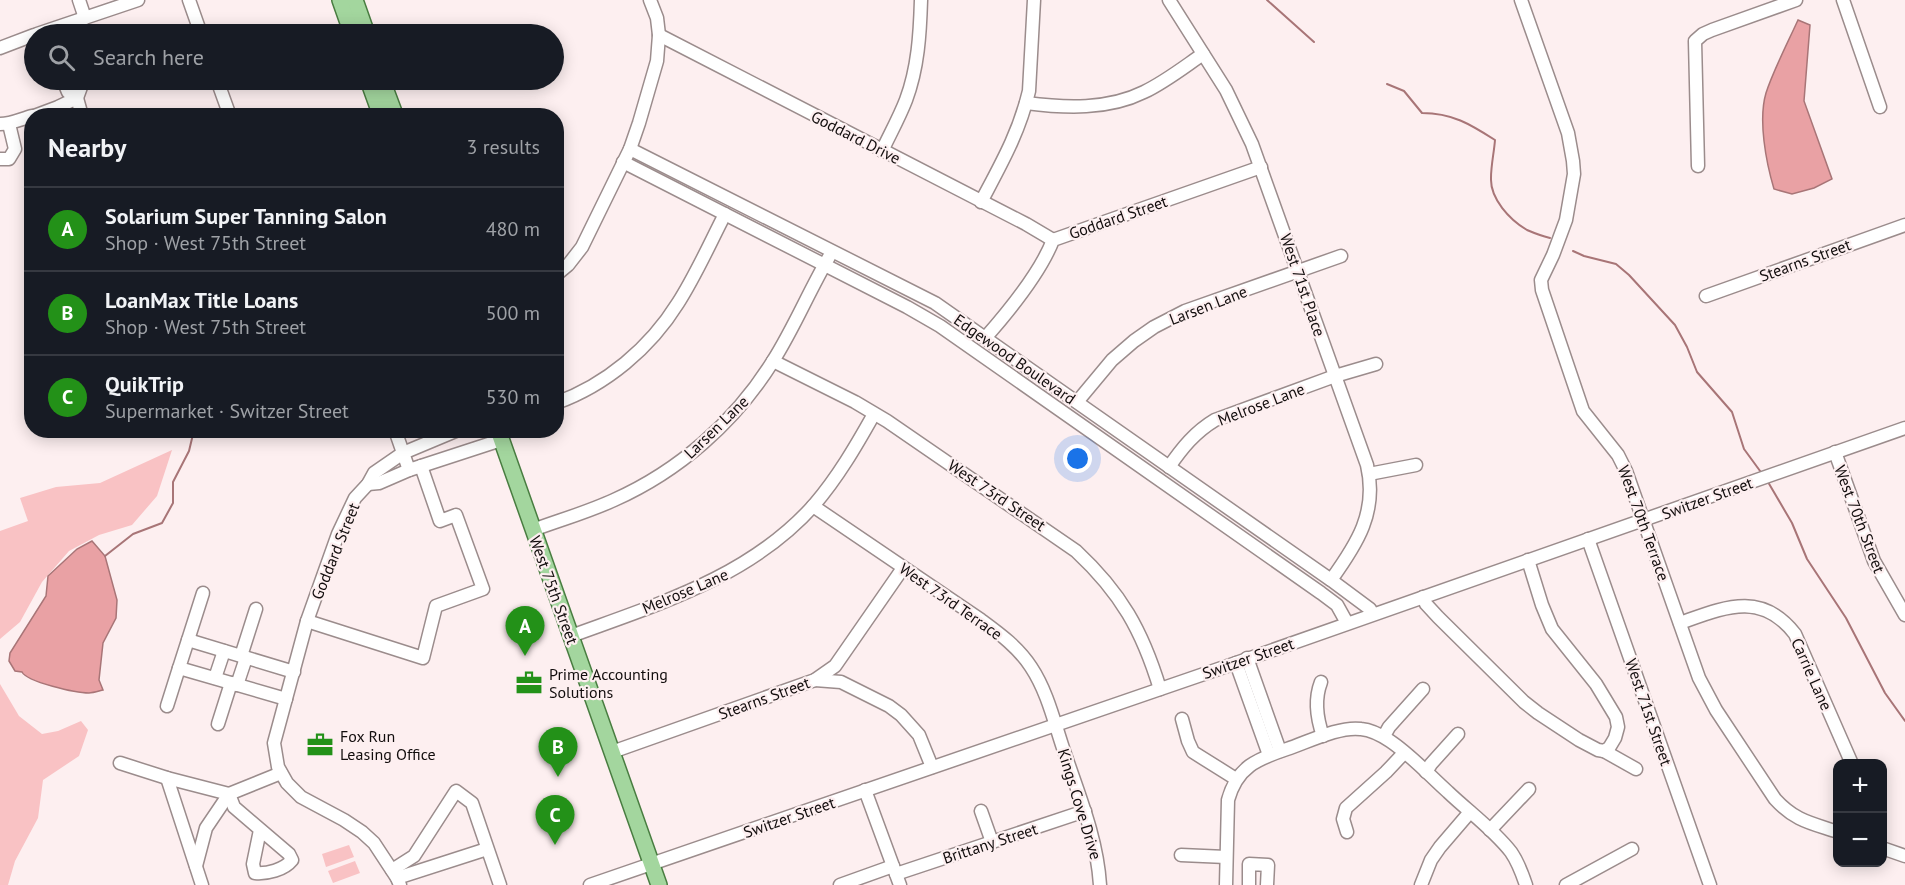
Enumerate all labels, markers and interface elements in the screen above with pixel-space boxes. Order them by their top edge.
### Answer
search box [24,24,564,90]
icon: search [45,41,78,74]
text: Search here [93,43,204,71]
street label: Goddard Drive [808,106,904,168]
text: Nearby [48,131,126,164]
text: 3 results [467,134,540,160]
street label: Goddard Street [1066,191,1170,243]
text: Solarium Super Tanning Salon [105,202,387,230]
text: A [61,216,74,242]
text: 480 m [486,216,540,242]
text: Shop · West 75th Street [105,230,306,256]
street label: West 71st Place [1276,231,1330,339]
street label: Stearns Street [1757,234,1854,286]
street label: Larsen Lane [1166,281,1250,329]
text: LoanMax Title Loans [105,286,298,314]
text: B [62,300,73,326]
text: 500 m [486,300,540,326]
street label: Edgewood Boulevard [950,309,1080,409]
text: Shop · West 75th Street [105,314,306,340]
text: QuikTrip [105,370,184,398]
street label: Melrose Lane [1215,378,1307,430]
text: C [62,384,73,410]
text: 530 m [486,384,540,410]
street label: Larsen Lane [680,391,752,463]
text: Supermarket · Switzer Street [105,398,349,424]
your location [1063,444,1092,473]
street label: West 73rd Street [944,455,1050,535]
street label: West 70th Street [1830,462,1890,576]
street label: West 70th Terrace [1614,463,1674,583]
street label: Switzer Street [1659,472,1756,524]
street label: Goddard Street [306,499,364,602]
street label: West 75th Street [525,533,583,647]
street label: West 73rd Terrace [896,558,1006,644]
street label: Melrose Lane [639,564,731,618]
pin: A [506,606,544,656]
street label: Switzer Street [1200,633,1297,683]
street label: Carrie Lane [1787,635,1837,713]
street label: West 71st Street [1621,656,1677,769]
place label: Prime Accounting Solutions [549,664,668,702]
office icon: Prime Accounting Solutions [514,668,544,698]
street label: Stearns Street [716,672,813,724]
place label: Fox Run Leasing Office [340,726,436,764]
pin: B [538,728,578,777]
office icon: Fox Run Leasing Office [305,730,335,760]
street label: Kings Cove Drive [1054,746,1106,862]
map controls [1833,759,1887,867]
button: + [1833,759,1887,813]
street label: Switzer Street [741,792,838,842]
pin: C [536,796,574,845]
button: − [1833,813,1887,867]
street label: Brittany Street [940,818,1041,868]

